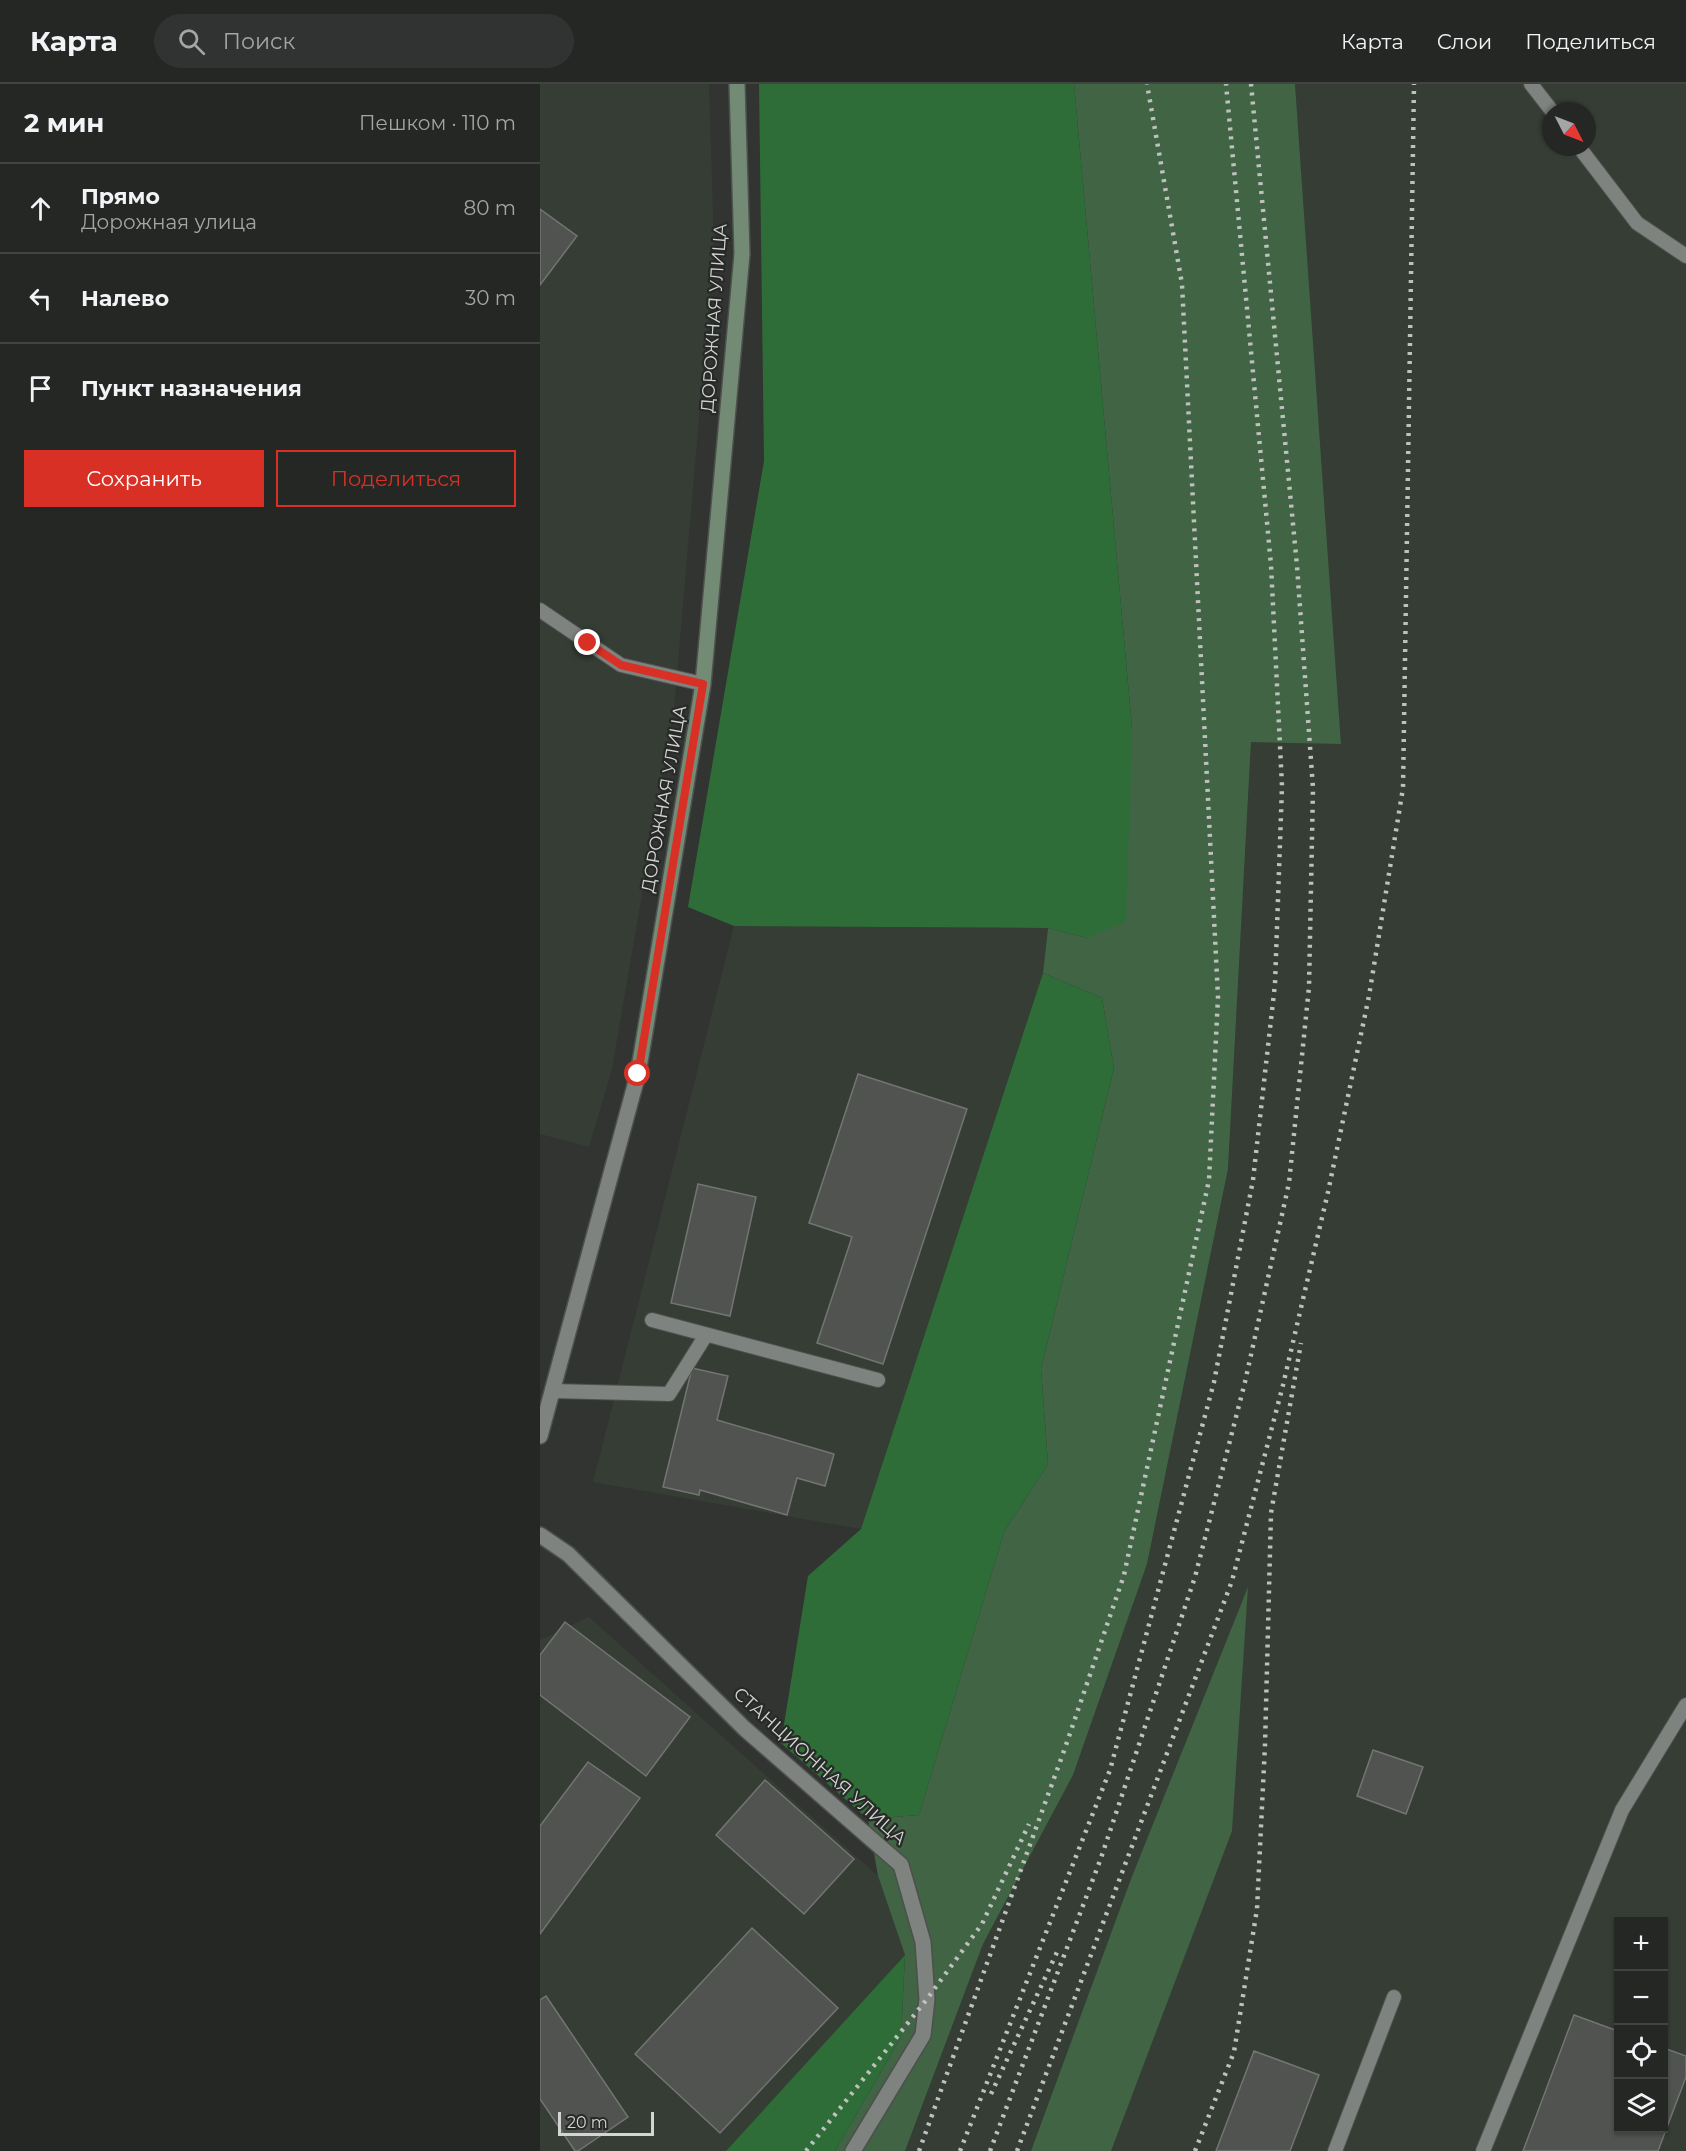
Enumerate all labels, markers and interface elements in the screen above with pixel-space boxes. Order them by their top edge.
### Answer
search box [154,14,574,68]
text: Карта [30,24,118,58]
icon: search [175,25,208,58]
text: Поиск [223,28,295,55]
text: Карта [1341,29,1404,54]
text: Слои [1437,29,1492,54]
text: Поделиться [1525,29,1656,54]
north arrow [1542,102,1596,156]
text: 2 мин [24,107,104,139]
text: Пешком · 110 m [359,111,516,135]
text: Прямо [81,183,160,210]
icon: ahead [24,192,57,225]
text: 80 m [464,196,516,220]
text: Дорожная улица [81,210,257,234]
street label: ДОРОЖНАЯ УЛИЦА [696,222,732,413]
icon: left [24,282,57,315]
text: Налево [81,285,169,312]
text: 30 m [465,286,516,310]
icon: arrive [24,372,57,405]
text: Пункт назначения [81,375,302,402]
button: Сохранить [24,450,264,507]
button: Поделиться [276,450,516,507]
route end [574,629,600,655]
street label: ДОРОЖНАЯ УЛИЦА [637,703,691,894]
route start [624,1060,650,1086]
street label: СТАНЦИОННАЯ УЛИЦА [729,1683,911,1850]
map controls [1614,1917,1668,2133]
button: + [1614,1917,1668,1971]
button: − [1614,1971,1668,2025]
button: locate [1614,2025,1668,2079]
button: layers [1614,2079,1668,2133]
scale bar [558,2109,654,2136]
text: 20 m [567,2113,608,2132]

